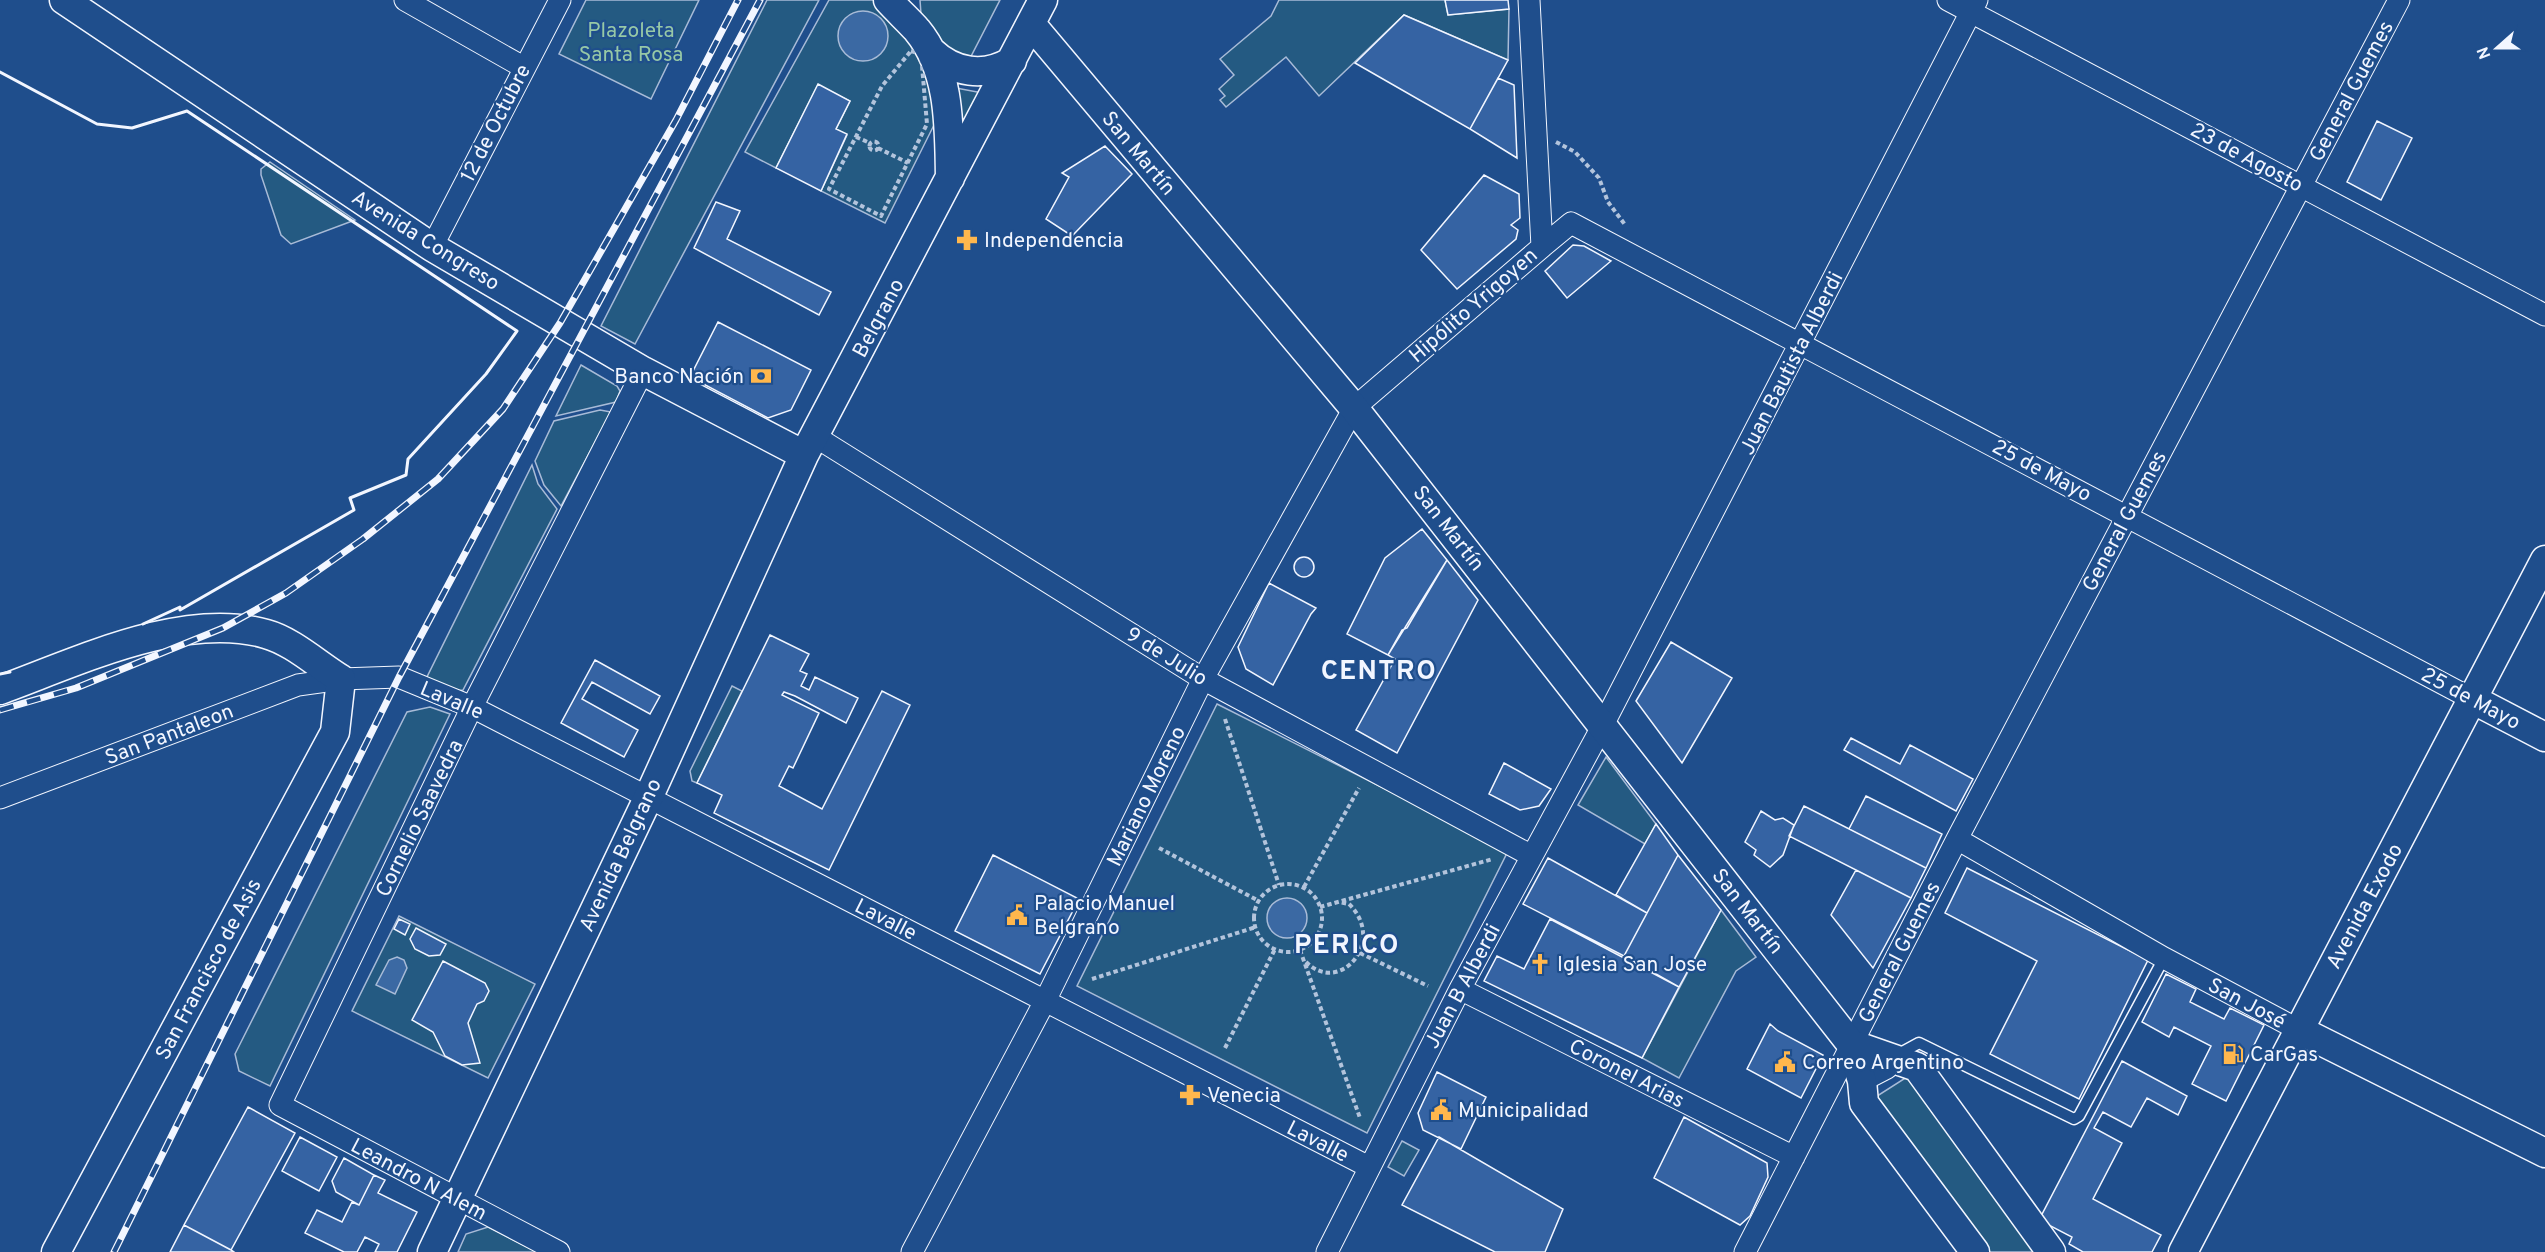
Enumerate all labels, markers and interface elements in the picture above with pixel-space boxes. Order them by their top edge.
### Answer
street label: General Guemes [2304,17,2401,167]
park label: Plazoleta Santa Rosa [579,18,683,69]
north arrow [2467,18,2527,78]
text: N [2473,44,2496,62]
street label: 12 de Octubre [455,60,538,187]
street label: San Martín [1095,106,1181,202]
street label: 23 de Agosto [2185,117,2307,199]
street label: Avenida Congreso [346,185,504,298]
pharmacy icon: Independencia [955,228,979,252]
place label: Independencia [984,228,1124,255]
street label: Hipólito Yrigoyen [1404,243,1544,369]
street label: Juan Bautista Alberdi [1734,268,1850,460]
street label: Belgrano [847,275,911,363]
place label: Banco Nación [614,364,744,391]
bank icon: Banco Nación [749,364,773,388]
street label: 25 de Mayo [1987,434,2096,509]
street label: General Guemes [2077,447,2174,597]
street label: San Martín [1406,480,1490,577]
street label: 9 de Julio [1120,622,1212,693]
district label: CENTRO [1321,655,1437,689]
street label: 25 de Mayo [2416,662,2525,737]
street label: Lavalle [416,676,487,727]
street label: San Pantaleon [101,698,238,772]
street label: Mariano Moreno [1102,722,1193,871]
street label: Cornelio Saavedra [371,735,470,902]
street label: Avenida Belgrano [574,775,669,937]
street label: Avenida Exodo [2321,839,2410,974]
street label: San Martín [1705,863,1789,960]
street label: San Francisco de Asis [150,875,268,1065]
street label: General Guemes [1853,877,1948,1028]
place label: Palacio Manuel Belgrano [1034,891,1175,942]
street label: Lavalle [850,893,921,947]
public building icon: Palacio Manuel Belgrano [1005,903,1029,927]
street label: Juan B Alberdi [1419,920,1508,1054]
district label: PERICO [1294,929,1400,963]
church icon: Iglesia San Jose [1528,952,1552,976]
place label: Iglesia San Jose [1557,952,1707,979]
street label: San José [2203,973,2290,1036]
street label: Coronel Arias [1564,1034,1689,1115]
fuel station icon: CarGas [2221,1042,2245,1066]
place label: CarGas [2250,1042,2318,1069]
public building icon: Correo Argentino [1773,1050,1797,1074]
place label: Correo Argentino [1802,1050,1964,1077]
pharmacy icon: Venecia [1178,1083,1202,1107]
place label: Venecia [1207,1083,1281,1110]
public building icon: Municipalidad [1429,1098,1453,1122]
place label: Municipalidad [1458,1098,1589,1125]
street label: Lavalle [1282,1115,1353,1169]
street label: Leandro N Alem [346,1133,491,1228]

